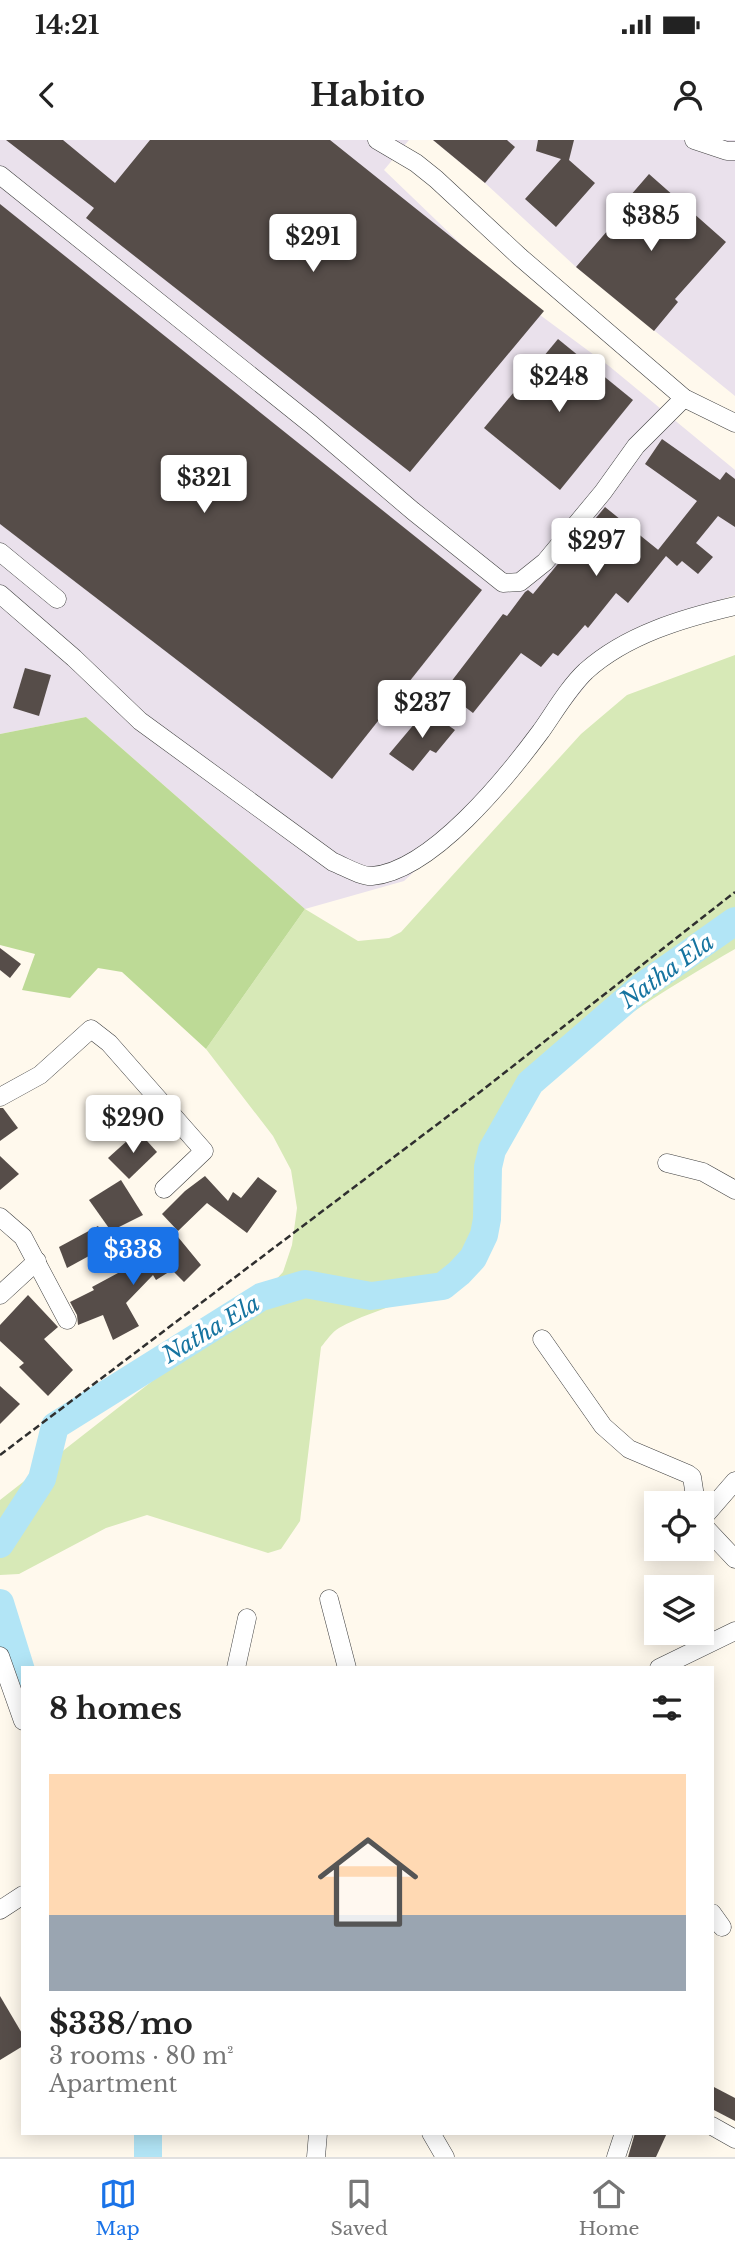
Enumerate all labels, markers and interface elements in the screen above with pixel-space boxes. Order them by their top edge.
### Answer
text: 14:21 [35,9,99,41]
text: Habito [310,75,425,115]
icon: back [28,76,66,114]
icon: person [669,76,707,114]
pin: $385 [610,194,692,253]
text: $385 [622,202,680,230]
pin: $291 [272,214,354,274]
text: $291 [285,223,341,251]
pin: $248 [518,355,600,414]
text: $248 [529,363,589,391]
pin: $321 [163,456,245,515]
text: $321 [177,464,231,492]
pin: $297 [555,518,637,578]
text: $297 [567,527,625,555]
pin: $237 [381,680,463,740]
text: $237 [394,689,450,717]
water label: Natha Ela [614,928,719,1015]
pin: $290 [92,1096,174,1155]
text: $290 [102,1104,164,1132]
pin: $338 [92,1228,174,1287]
text: $338 [104,1236,162,1264]
water label: Natha Ela [156,1289,265,1370]
map controls [644,1491,714,1645]
button: locate [644,1491,714,1561]
button: layers [644,1575,714,1645]
icon: filters [648,1689,686,1727]
text: 8 homes [49,1690,182,1727]
icon: home [305,1819,431,1945]
text: $338/mo [49,2005,193,2042]
text: 3 rooms · 80 m² [49,2042,234,2070]
text: Apartment [49,2070,177,2098]
tab: Map [95,2175,140,2240]
tab: Saved [331,2175,388,2240]
tab: Home [579,2175,640,2240]

